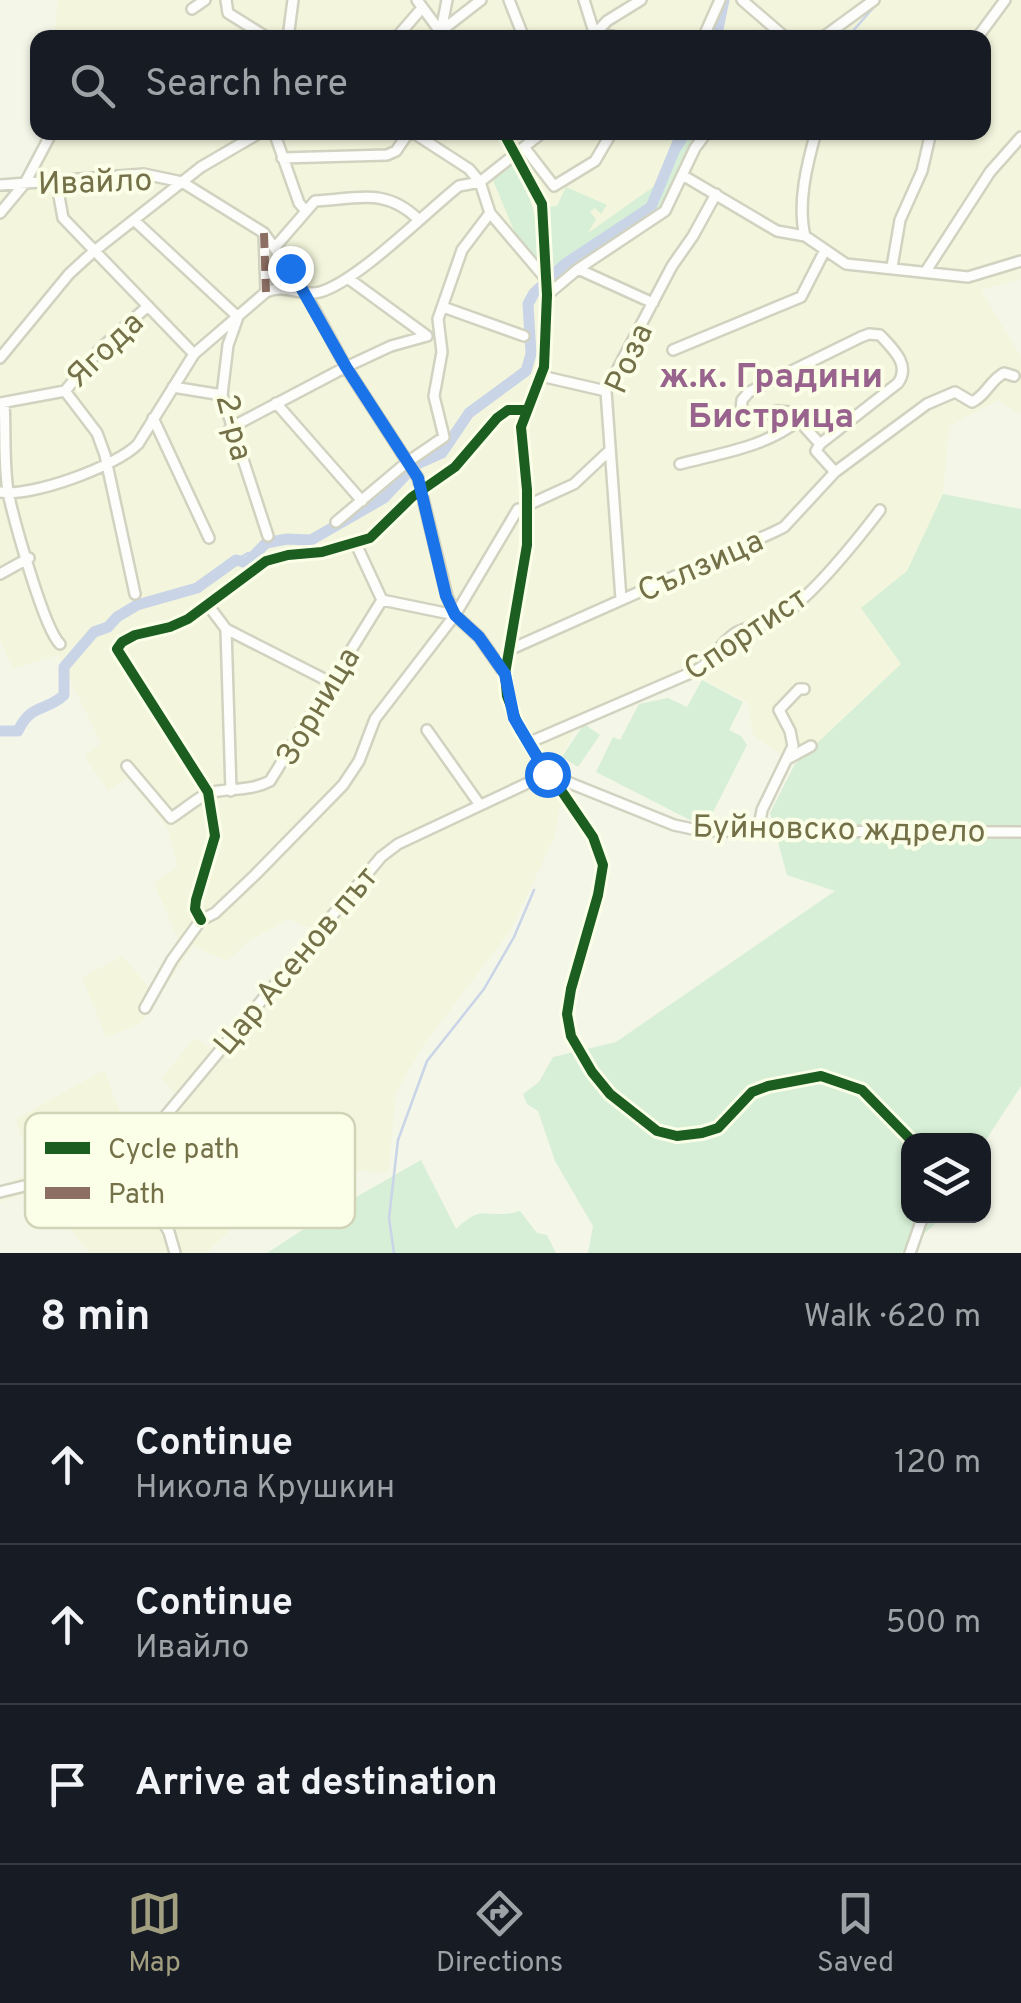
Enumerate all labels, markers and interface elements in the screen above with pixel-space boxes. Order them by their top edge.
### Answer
search box [30,30,991,140]
icon: search [65,58,120,113]
text: Search here [145,61,348,110]
street label: Ивайло [37,162,153,206]
route end [268,246,314,292]
street label: Ягода [59,305,153,398]
street label: Роза [598,318,664,400]
district label: ж.к. Градини Бистрица [659,356,883,440]
street label: 2-ра [205,390,260,465]
street label: Сълзица [632,522,770,613]
street label: Спортист [677,580,816,691]
street label: Зорница [269,641,371,774]
route start [525,752,571,798]
street label: Буйновско ждрело [692,808,986,854]
street label: Цар Асенов път [207,859,388,1065]
legend [25,1113,355,1228]
text: Cycle path [108,1133,240,1169]
map controls [901,1133,991,1223]
button: layers [901,1133,991,1223]
text: Path [108,1178,165,1214]
text: 8 min [40,1292,150,1345]
text: Walk · 620 m [804,1298,981,1338]
text: Continue [135,1420,293,1469]
icon: ahead [40,1437,95,1492]
text: 120 m [894,1444,981,1484]
text: Никола Крушкин [135,1469,395,1509]
text: Continue [135,1580,293,1629]
icon: ahead [40,1597,95,1652]
text: 500 m [886,1604,981,1644]
text: Ивайло [135,1629,249,1669]
icon: arrive [40,1757,95,1812]
text: Arrive at destination [135,1760,498,1809]
tab: Map [127,1886,182,1982]
tab: Directions [436,1886,563,1982]
tab: Saved [817,1886,894,1982]

